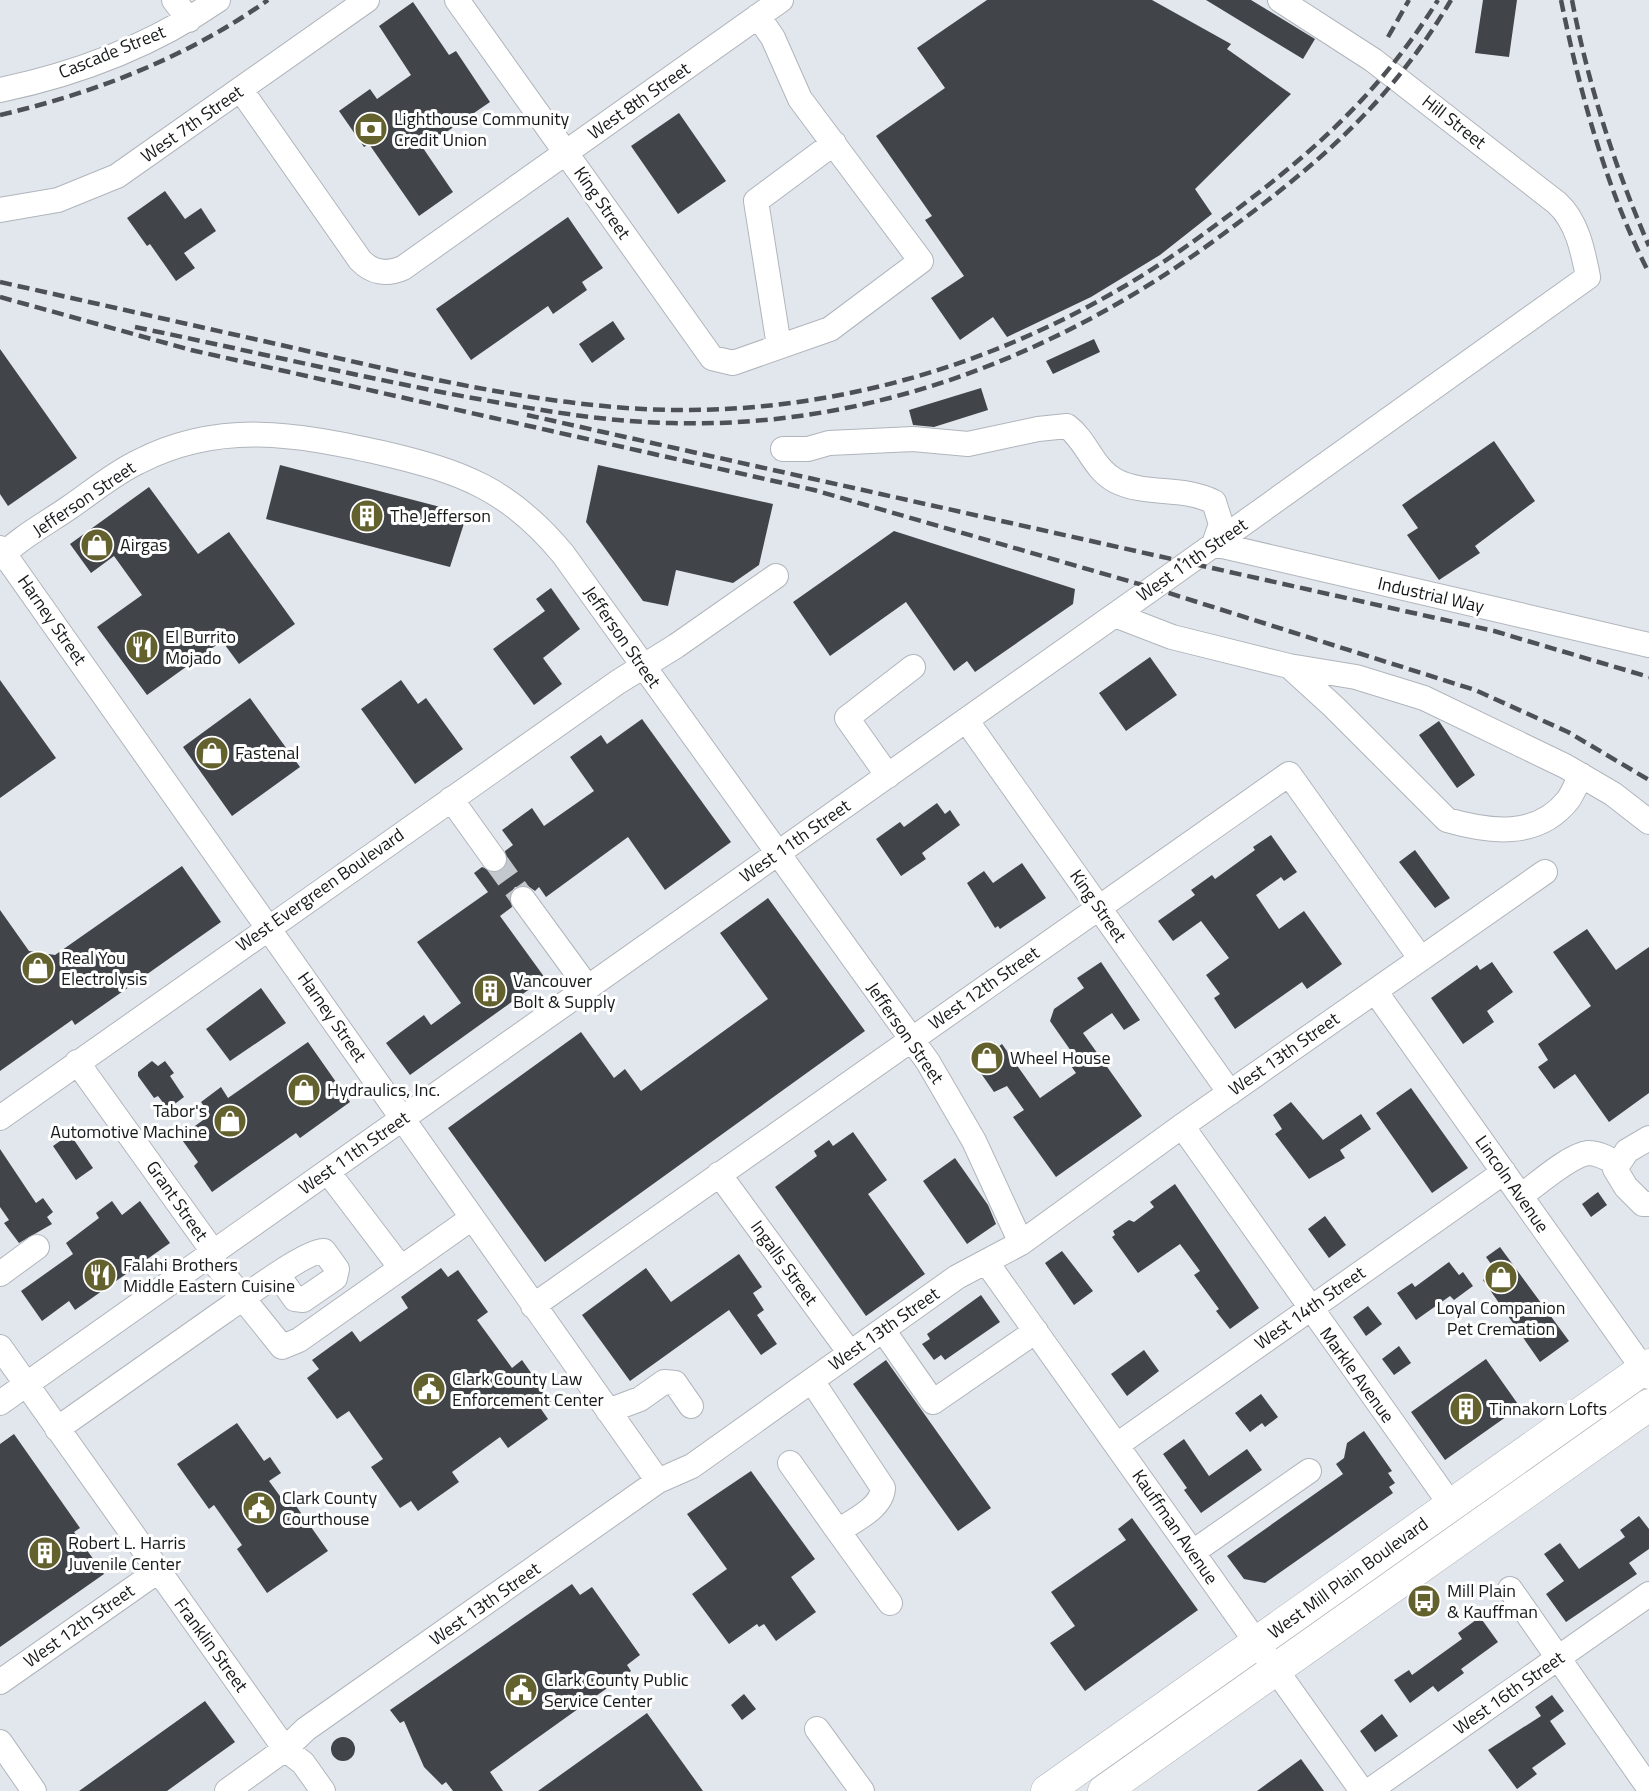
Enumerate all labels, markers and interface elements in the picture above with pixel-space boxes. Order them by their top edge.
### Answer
street label: Cascade Street [54,18,170,85]
street label: West 8th Street [582,55,696,146]
street label: West 7th Street [135,78,249,169]
street label: Hill Street [1417,88,1493,156]
place label: Lighthouse Community Credit Union [394,105,570,153]
bank icon: Lighthouse Community Credit Union [353,111,389,147]
street label: King Street [567,161,638,245]
street label: Jefferson Street [27,454,141,543]
building icon: The Jefferson [349,498,385,534]
place label: The Jefferson [390,502,491,529]
street label: West 11th Street [1131,511,1253,608]
shop icon: Airgas [79,527,115,563]
place label: Airgas [120,531,167,558]
street label: Harney Street [11,569,94,671]
street label: Industrial Way [1375,569,1487,620]
street label: Jefferson Street [577,580,668,694]
place label: El Burrito Mojado [165,623,236,671]
restaurant icon: El Burrito Mojado [124,629,160,665]
shop icon: Fastenal [194,735,230,771]
place label: Fastenal [235,739,300,766]
street label: West 11th Street [734,792,856,889]
street label: West Evergreen Boulevard [230,821,409,958]
street label: King Street [1063,864,1134,948]
street label: West 12th Street [923,939,1045,1036]
place label: Real You Electrolysis [61,944,147,992]
shop icon: Real You Electrolysis [20,950,56,986]
street label: Harney Street [291,966,374,1068]
place label: Vancouver Bolt & Supply [513,967,616,1015]
building icon: Vancouver Bolt & Supply [472,973,508,1009]
street label: Jefferson Street [860,976,951,1090]
street label: West 13th Street [1223,1005,1345,1102]
shop icon: Wheel House [969,1040,1005,1076]
place label: Wheel House [1010,1044,1111,1071]
shop icon: Hydraulics, Inc. [286,1072,322,1108]
place label: Hydraulics, Inc. [327,1076,440,1103]
place label: Tabor's Automotive Machine [50,1097,207,1145]
shop icon: Tabor's Automotive Machine [212,1103,248,1139]
street label: West 11th Street [293,1104,415,1201]
street label: Lincoln Avenue [1469,1129,1556,1238]
street label: Grant Street [140,1155,215,1247]
street label: Ingalls Street [744,1215,825,1311]
place label: Falahi Brothers Middle Eastern Cuisine [123,1251,295,1299]
restaurant icon: Falahi Brothers Middle Eastern Cuisine [82,1257,118,1293]
street label: West 14th Street [1249,1259,1371,1356]
shop icon: Loyal Companion Pet Cremation [1483,1259,1519,1295]
street label: West 13th Street [823,1280,945,1377]
place label: Loyal Companion Pet Cremation [1437,1294,1565,1342]
street label: Markle Avenue [1313,1321,1401,1428]
place label: Clark County Law Enforcement Center [452,1365,604,1413]
public building icon: Clark County Law Enforcement Center [411,1371,447,1407]
building icon: Tinnakorn Lofts [1448,1391,1484,1427]
place label: Tinnakorn Lofts [1489,1395,1607,1422]
street label: Kauffman Avenue [1126,1464,1225,1590]
place label: Clark County Courthouse [282,1484,377,1532]
public building icon: Clark County Courthouse [241,1490,277,1526]
street label: West Mill Plain Boulevard [1262,1510,1433,1645]
place label: Robert L. Harris Juvenile Center [68,1529,186,1577]
building icon: Robert L. Harris Juvenile Center [27,1535,63,1571]
street label: West 13th Street [424,1555,546,1652]
street label: West 12th Street [18,1577,140,1674]
place label: Mill Plain & Kauffman [1447,1577,1538,1625]
bus stop icon: Mill Plain & Kauffman [1406,1583,1442,1619]
street label: Franklin Street [168,1592,255,1698]
street label: West 16th Street [1448,1644,1570,1741]
place label: Clark County Public Service Center [544,1666,689,1714]
public building icon: Clark County Public Service Center [503,1672,539,1708]

